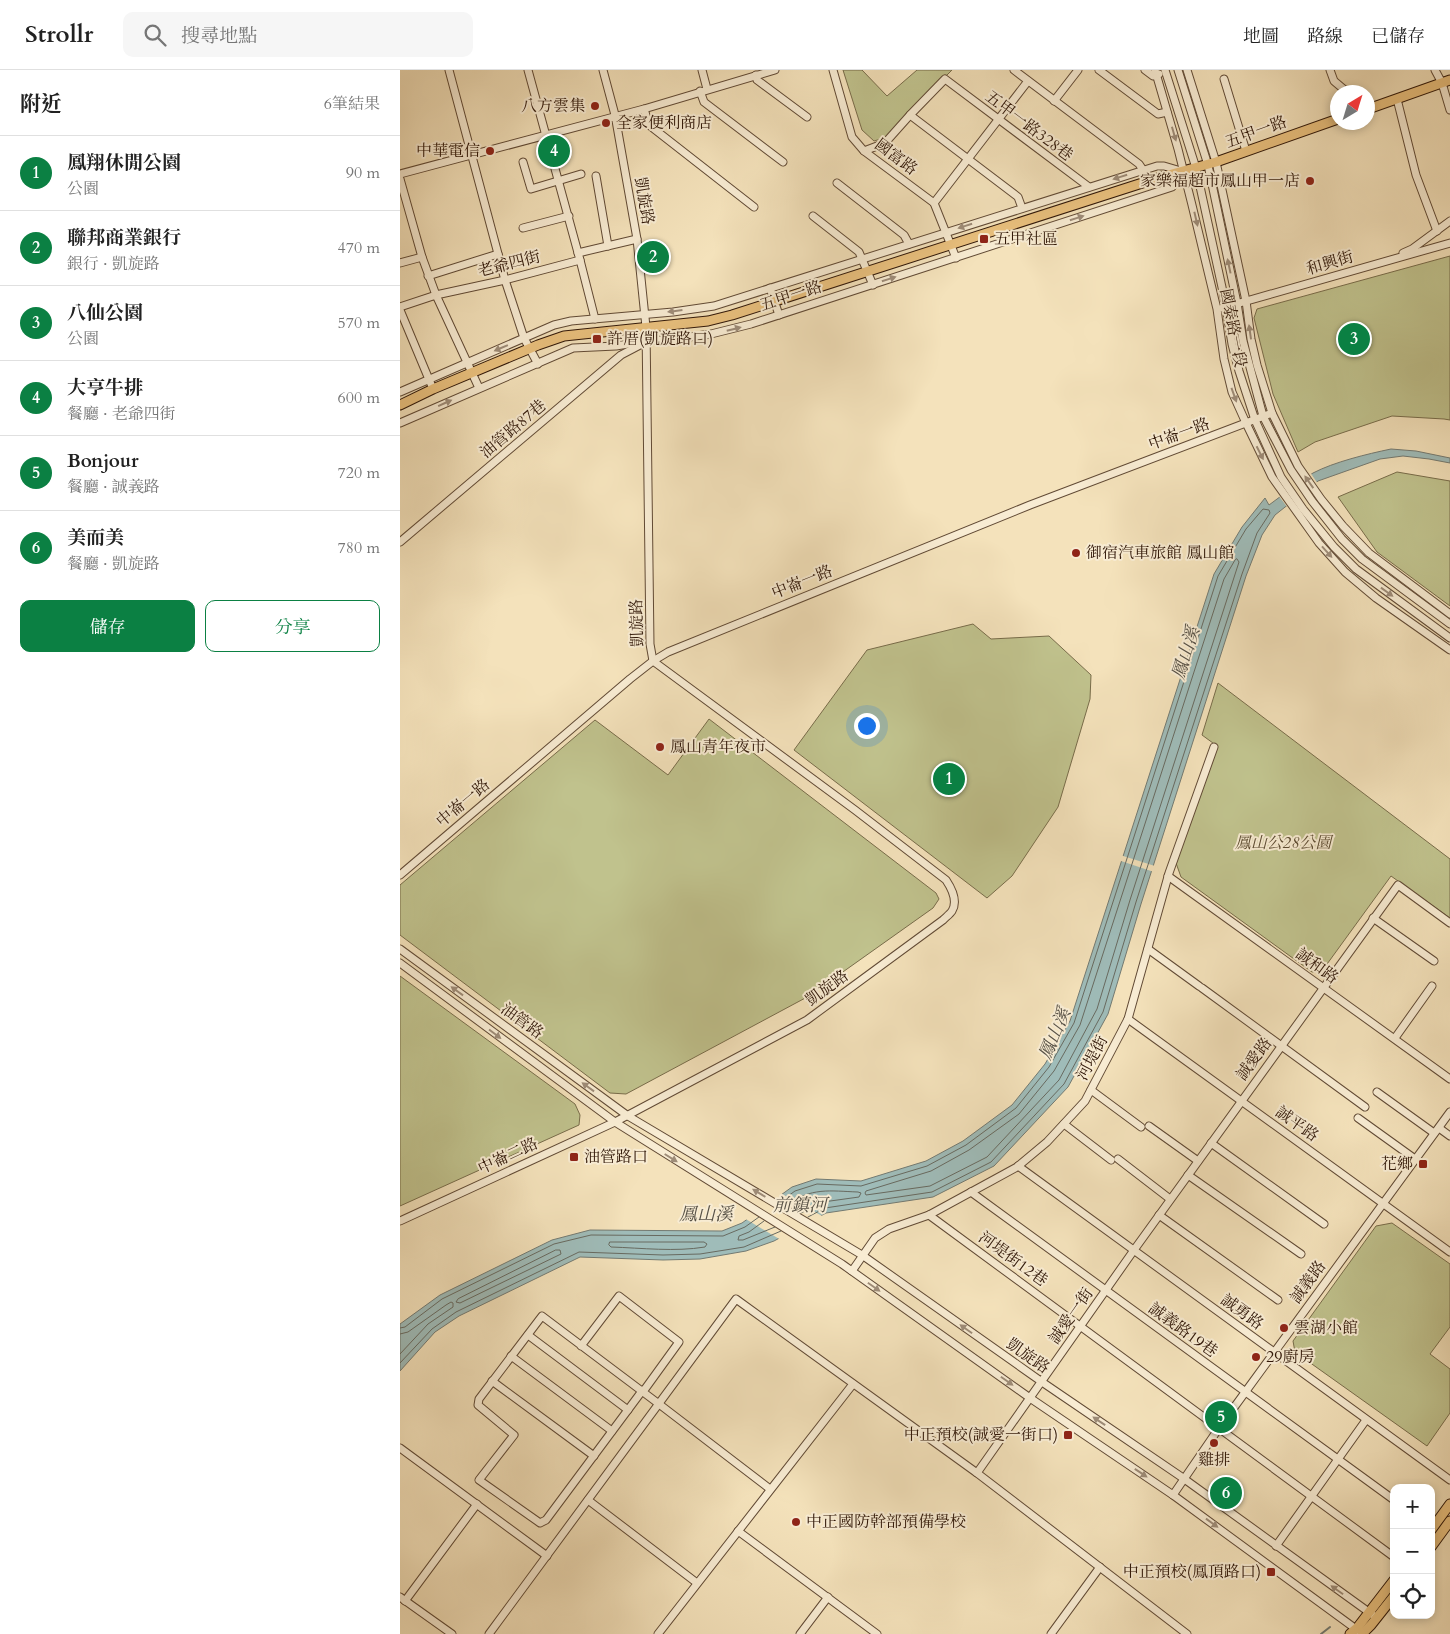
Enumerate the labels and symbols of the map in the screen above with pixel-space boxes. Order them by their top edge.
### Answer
north arrow [1330,85,1375,130]
street label: 五甲一路328巷 [981,86,1077,166]
place label: 八方雲集 [521,95,585,117]
marker: 八方雲集 [589,100,601,112]
street label: 五甲一路 [1222,111,1290,153]
place label: 全家便利商店 [616,112,712,134]
marker: 全家便利商店 [600,117,612,129]
one-way arrow [1170,126,1178,141]
pin: 4 [538,132,570,170]
street label: 國富路 [870,134,922,180]
place label: 中華電信 [416,140,480,162]
marker: 中華電信 [484,145,496,157]
place label: 家樂福超市鳳山甲一店 [1140,170,1300,192]
one-way arrow [1112,174,1127,182]
street label: 凱旋路 [629,175,659,227]
marker: 家樂福超市鳳山甲一店 [1304,175,1316,187]
one-way arrow [1192,212,1200,227]
one-way arrow [1069,214,1084,221]
one-way arrow [958,223,973,231]
place label: 五甲社區 [994,228,1058,250]
marker: 五甲社區 [978,233,990,245]
pin: 2 [637,238,669,276]
street label: 老爺四街 [475,246,543,282]
street label: 和興街 [1304,246,1356,280]
one-way arrow [1225,259,1233,274]
one-way arrow [882,275,897,283]
street label: 五甲一路 [757,276,825,316]
street label: 國泰路一段 [1215,287,1251,369]
one-way arrow [667,307,683,315]
pin: 3 [1338,320,1370,358]
one-way arrow [1246,324,1254,340]
one-way arrow [727,325,742,333]
place label: 許厝(凱旋路口) [607,328,713,350]
marker: 許厝(凱旋路口) [591,333,603,345]
one-way arrow [494,345,508,353]
one-way arrow [1230,388,1238,403]
street label: 油管路87巷 [475,395,551,463]
one-way arrow [438,399,452,407]
street label: 中崙一路 [1145,413,1213,455]
one-way arrow [1256,446,1264,460]
one-way arrow [1304,475,1314,489]
place label: 御宿汽車旅館 鳳山館 [1086,542,1234,564]
one-way arrow [1321,545,1333,557]
marker: 御宿汽車旅館 鳳山館 [1070,547,1082,559]
street label: 中崙一路 [768,560,836,604]
one-way arrow [1380,587,1394,597]
street label: 凱旋路 [625,599,649,647]
water label: 鳳山溪 [1166,622,1206,682]
your location [854,713,880,739]
place label: 鳳山青年夜市 [670,736,766,758]
marker: 鳳山青年夜市 [654,741,666,753]
pin: 1 [933,760,965,798]
street label: 中崙一路 [431,774,495,832]
park label: 鳳山公28公園 [1235,832,1334,854]
street label: 誠和路 [1291,943,1343,989]
street label: 凱旋路 [801,965,853,1011]
one-way arrow [450,986,464,996]
street label: 油管路 [496,998,548,1044]
water label: 鳳山溪 [1033,1002,1078,1064]
one-way arrow [488,1028,501,1039]
street label: 河堤街 [1071,1032,1113,1084]
street label: 誠愛路 [1231,1033,1277,1085]
one-way arrow [581,1082,595,1092]
street label: 誠平路 [1271,1101,1323,1147]
street label: 中崙二路 [474,1133,542,1179]
place label: 油管路口 [584,1146,648,1168]
marker: 油管路口 [568,1151,580,1163]
one-way arrow [664,1153,677,1162]
place label: 花鄉 [1381,1153,1413,1175]
marker: 花鄉 [1417,1158,1429,1170]
one-way arrow [752,1189,765,1198]
water label: 前鎮河 [773,1193,830,1218]
water label: 鳳山溪 [679,1202,735,1227]
street label: 河堤街12巷 [974,1226,1052,1292]
street label: 誠義路 [1285,1256,1331,1308]
one-way arrow [868,1282,881,1292]
street label: 誠愛一街 [1044,1283,1098,1349]
street label: 誠勇路 [1216,1289,1268,1335]
street label: 誠義路19巷 [1144,1297,1222,1363]
place label: 雲湖小館 [1294,1317,1358,1339]
marker: 雲湖小館 [1278,1322,1290,1334]
one-way arrow [959,1324,973,1334]
street label: 凱旋路 [1002,1333,1054,1379]
place label: 29廚房 [1266,1346,1314,1368]
marker: 29廚房 [1250,1351,1262,1363]
one-way arrow [1000,1376,1013,1387]
pin: 5 [1205,1398,1237,1436]
one-way arrow [1093,1416,1106,1426]
place label: 中正預校(誠愛一街口) [904,1424,1058,1446]
marker: 中正預校(誠愛一街口) [1062,1429,1074,1441]
marker: 雞排 [1208,1437,1220,1449]
place label: 雞排 [1198,1449,1230,1471]
one-way arrow [1134,1468,1148,1478]
pin: 6 [1210,1474,1242,1512]
place label: 中正國防幹部預備學校 [806,1511,966,1533]
marker: 中正國防幹部預備學校 [790,1516,802,1528]
one-way arrow [1205,1518,1219,1528]
place label: 中正預校(鳳頂路口) [1123,1561,1261,1583]
marker: 中正預校(鳳頂路口) [1265,1566,1277,1578]
one-way arrow [1331,1585,1344,1595]

